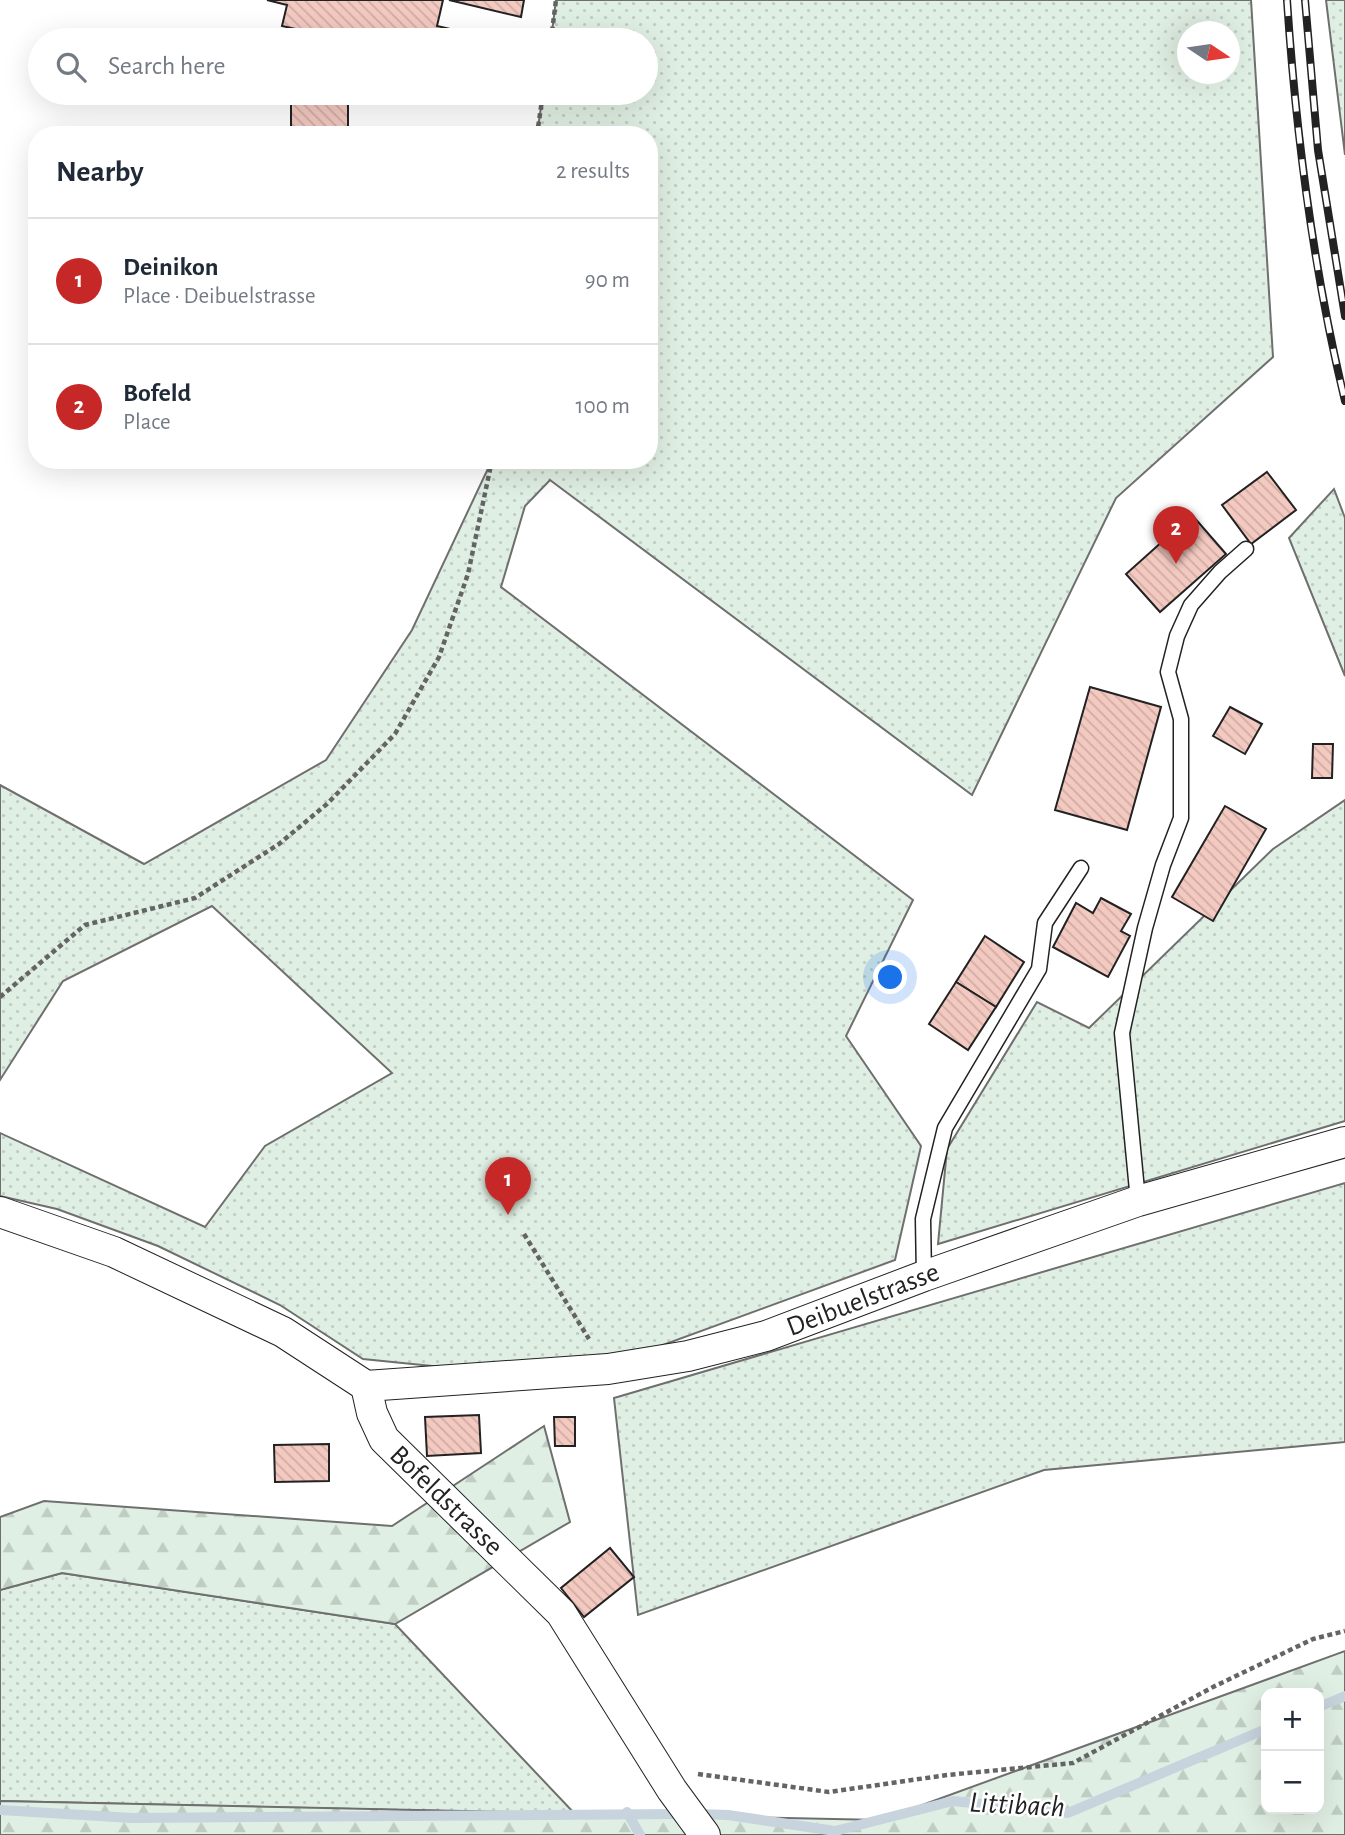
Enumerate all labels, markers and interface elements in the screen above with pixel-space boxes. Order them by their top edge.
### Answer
north arrow [1177,21,1240,84]
search box [28,28,658,105]
icon: search [52,48,90,86]
text: Search here [108,53,226,79]
text: Nearby [56,157,144,187]
text: 2 results [556,160,630,183]
text: Deinikon [123,254,218,280]
text: 1 [75,269,83,292]
text: 90 m [585,269,630,292]
text: Place · Deibuelstrasse [123,285,316,308]
text: Bofeld [123,380,191,406]
text: 2 [74,395,84,418]
text: 100 m [576,395,630,418]
text: Place [123,411,171,434]
pin: 2 [1153,506,1199,564]
your location [873,960,907,994]
pin: 1 [485,1157,531,1215]
street label: Deibuelstrasse [783,1258,943,1342]
street label: Bofeldstrasse [384,1441,508,1561]
map controls [1261,1688,1324,1814]
button: + [1261,1688,1324,1751]
button: − [1261,1751,1324,1814]
water label: Littibach [969,1788,1065,1822]

